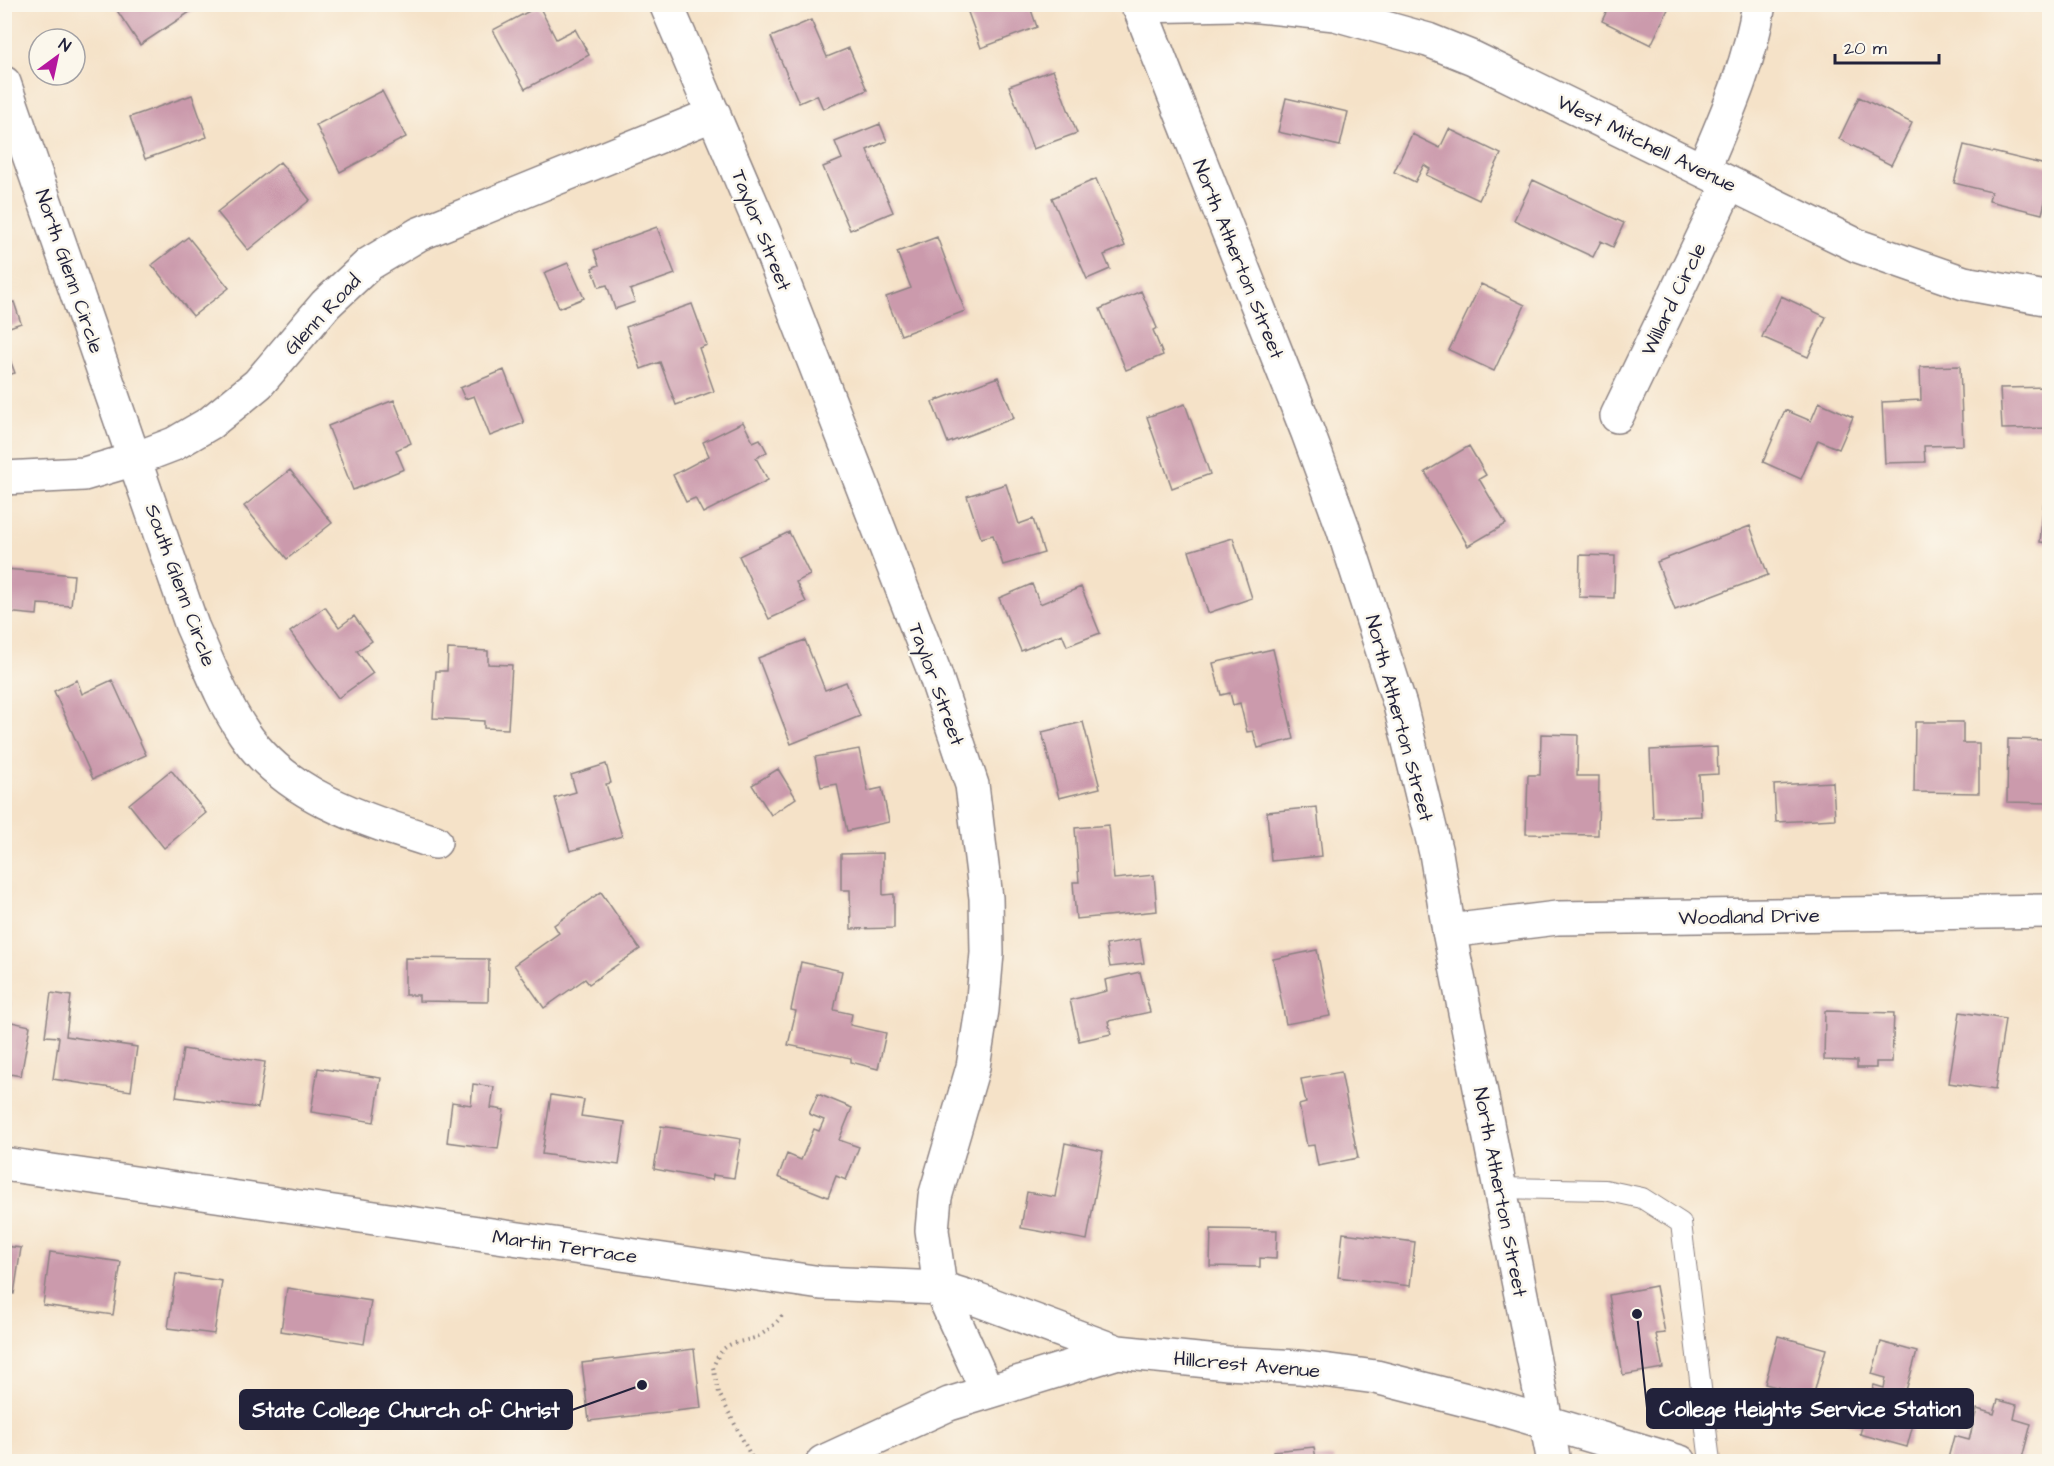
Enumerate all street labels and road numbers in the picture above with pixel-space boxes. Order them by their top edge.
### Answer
street label: West Mitchell Avenue [1552,88,1741,200]
street label: North Atherton Street [1185,156,1291,363]
street label: Taylor Street [723,165,798,296]
street label: North Glenn Circle [28,186,110,357]
street label: Willard Circle [1634,238,1713,361]
street label: Glenn Road [278,268,368,361]
street label: South Glenn Circle [138,500,223,671]
street label: North Atherton Street [1358,612,1440,825]
street label: Taylor Street [900,619,971,750]
street label: Woodland Drive [1678,902,1820,932]
street label: North Atherton Street [1466,1085,1534,1299]
street label: Martin Terrace [491,1223,639,1271]
street label: Hillcrest Avenue [1172,1345,1322,1385]

